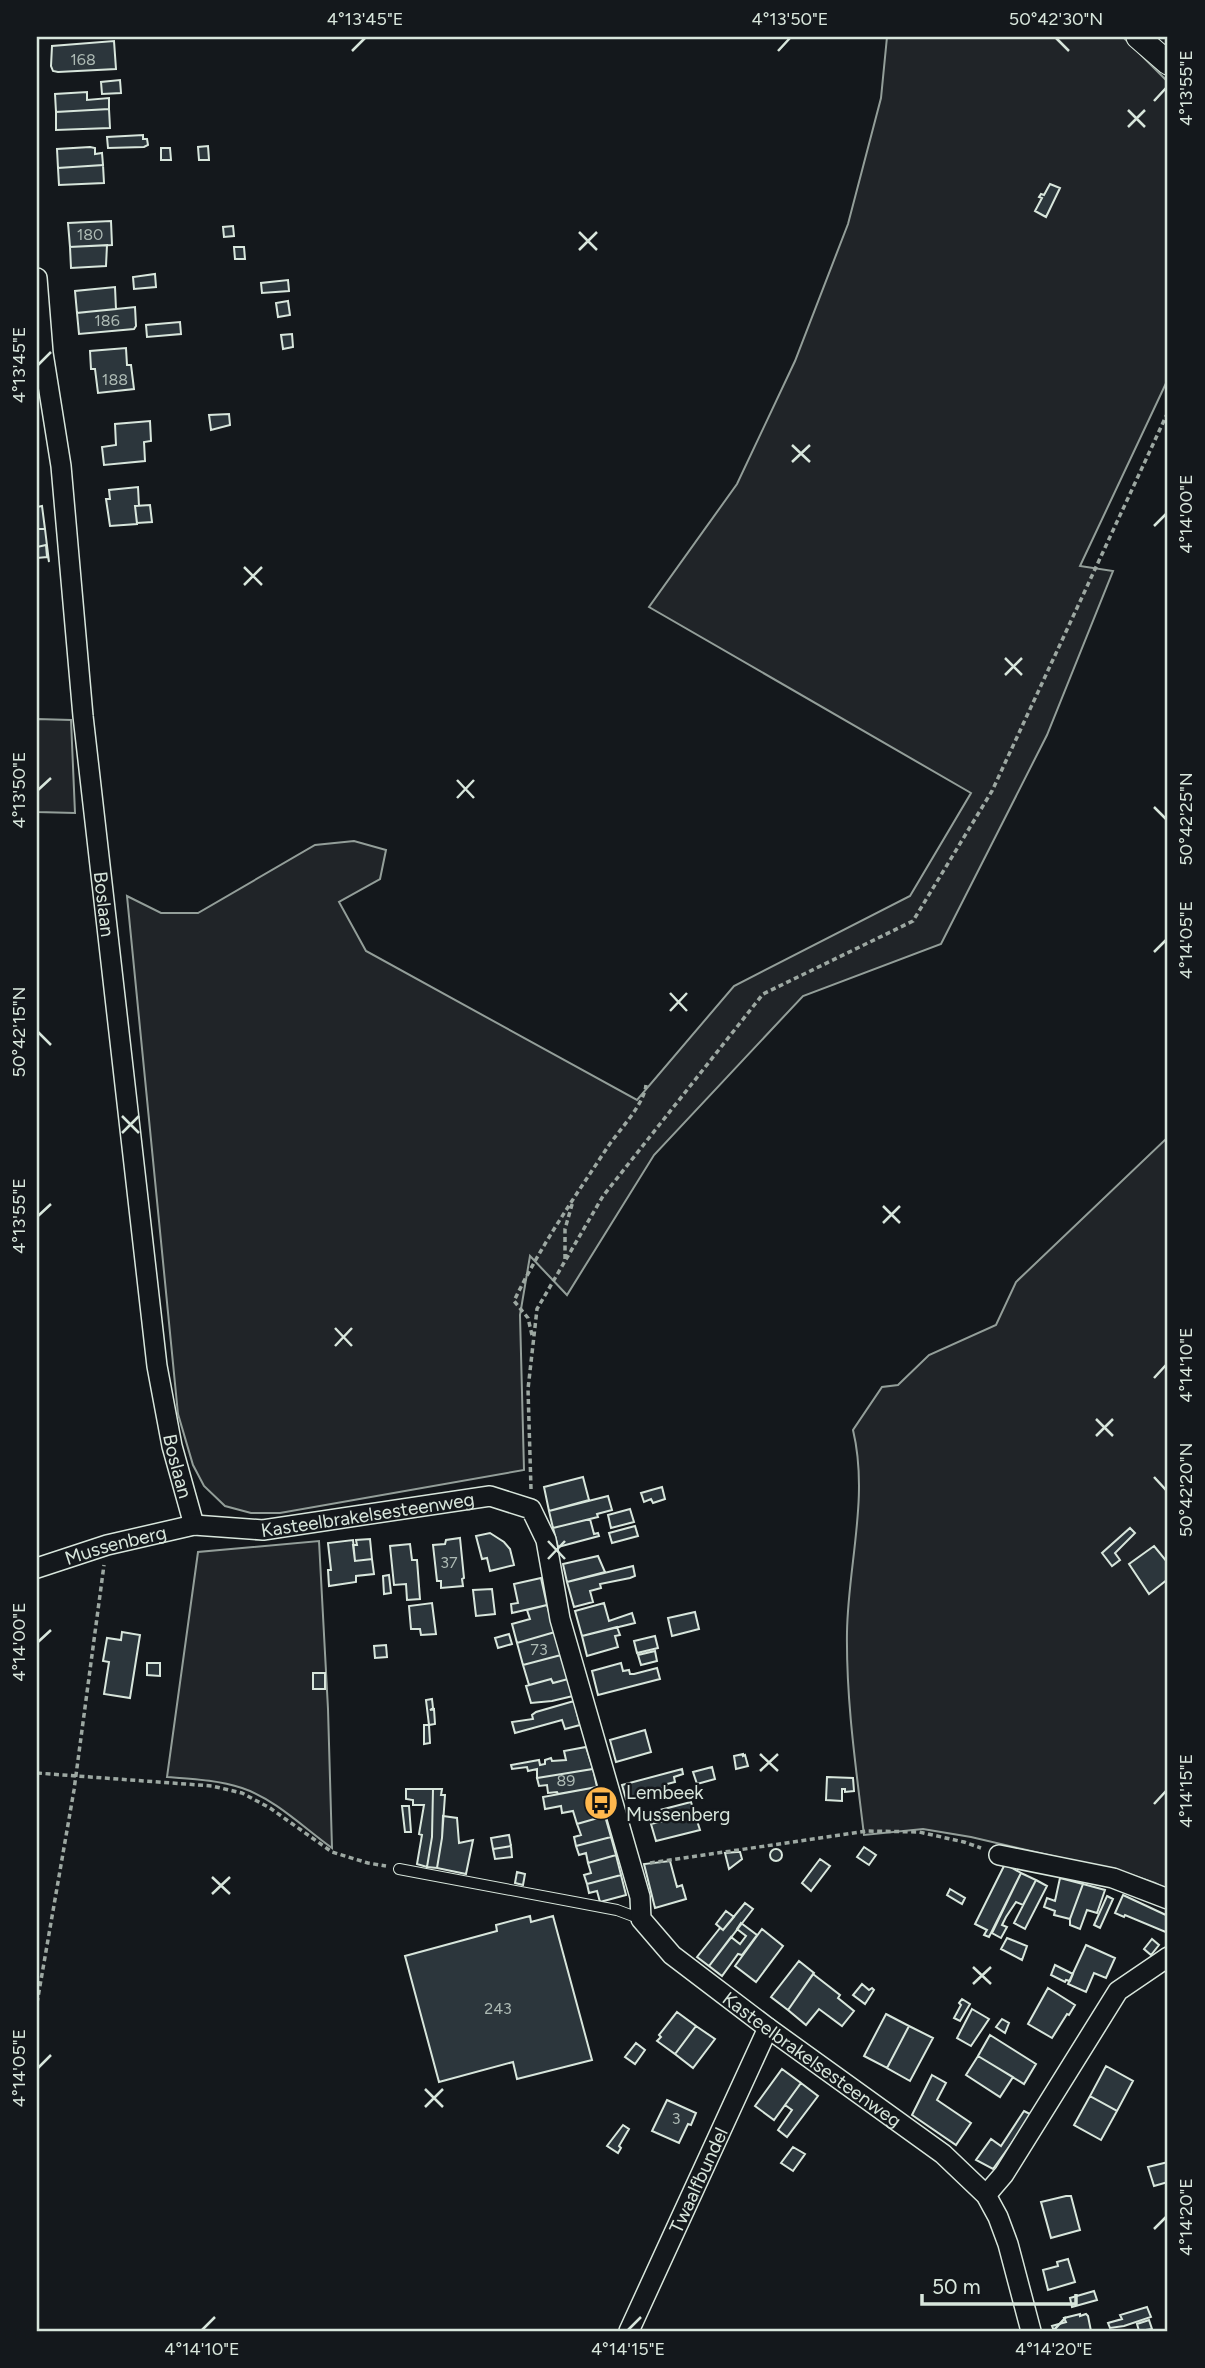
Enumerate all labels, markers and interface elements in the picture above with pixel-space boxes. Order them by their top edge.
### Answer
text: 4°13'45"E [327,8,403,30]
text: 4°13'50"E [752,8,828,30]
text: 50°42'30"N [1009,8,1103,30]
house number: 168 [70,50,96,69]
text: 4°13'55"E [1175,50,1197,126]
house number: 180 [77,225,103,244]
house number: 186 [94,311,120,330]
text: 4°13'45"E [8,327,30,403]
house number: 188 [102,370,128,389]
text: 4°14'00"E [1175,474,1197,554]
text: 4°13'50"E [8,752,30,828]
text: 50°42'25"N [1175,772,1197,866]
street label: Boslaan [89,870,119,938]
text: 4°14'05"E [1175,901,1197,979]
text: 50°42'15"N [8,987,30,1077]
text: 4°13'55"E [8,1178,30,1254]
text: 4°14'10"E [1175,1327,1197,1403]
street label: Boslaan [158,1432,197,1501]
text: 50°42'20"N [1175,1443,1197,1537]
street label: Kasteelbrakelsesteenweg [259,1487,476,1542]
street label: Mussenberg [62,1521,169,1570]
house number: 37 [440,1553,458,1572]
text: 4°14'00"E [8,1602,30,1682]
house number: 73 [530,1640,548,1659]
text: 4°14'15"E [1175,1754,1197,1828]
house number: 89 [557,1771,575,1790]
place label: Lembeek Mussenberg [626,1781,730,1826]
bus stop icon: Lembeek Mussenberg [582,1784,620,1822]
street label: Kasteelbrakelsesteenweg [718,1987,906,2132]
house number: 243 [484,1999,512,2018]
text: 4°14'05"E [8,2029,30,2107]
house number: 3 [672,2109,680,2128]
street label: Twaalfbundel [665,2124,733,2237]
text: 4°14'20"E [1175,2178,1197,2256]
scale bar [922,2263,1076,2307]
text: 50 m [932,2274,981,2299]
text: 4°14'10"E [164,2338,240,2360]
text: 4°14'15"E [591,2338,665,2360]
text: 4°14'20"E [1015,2338,1093,2360]

